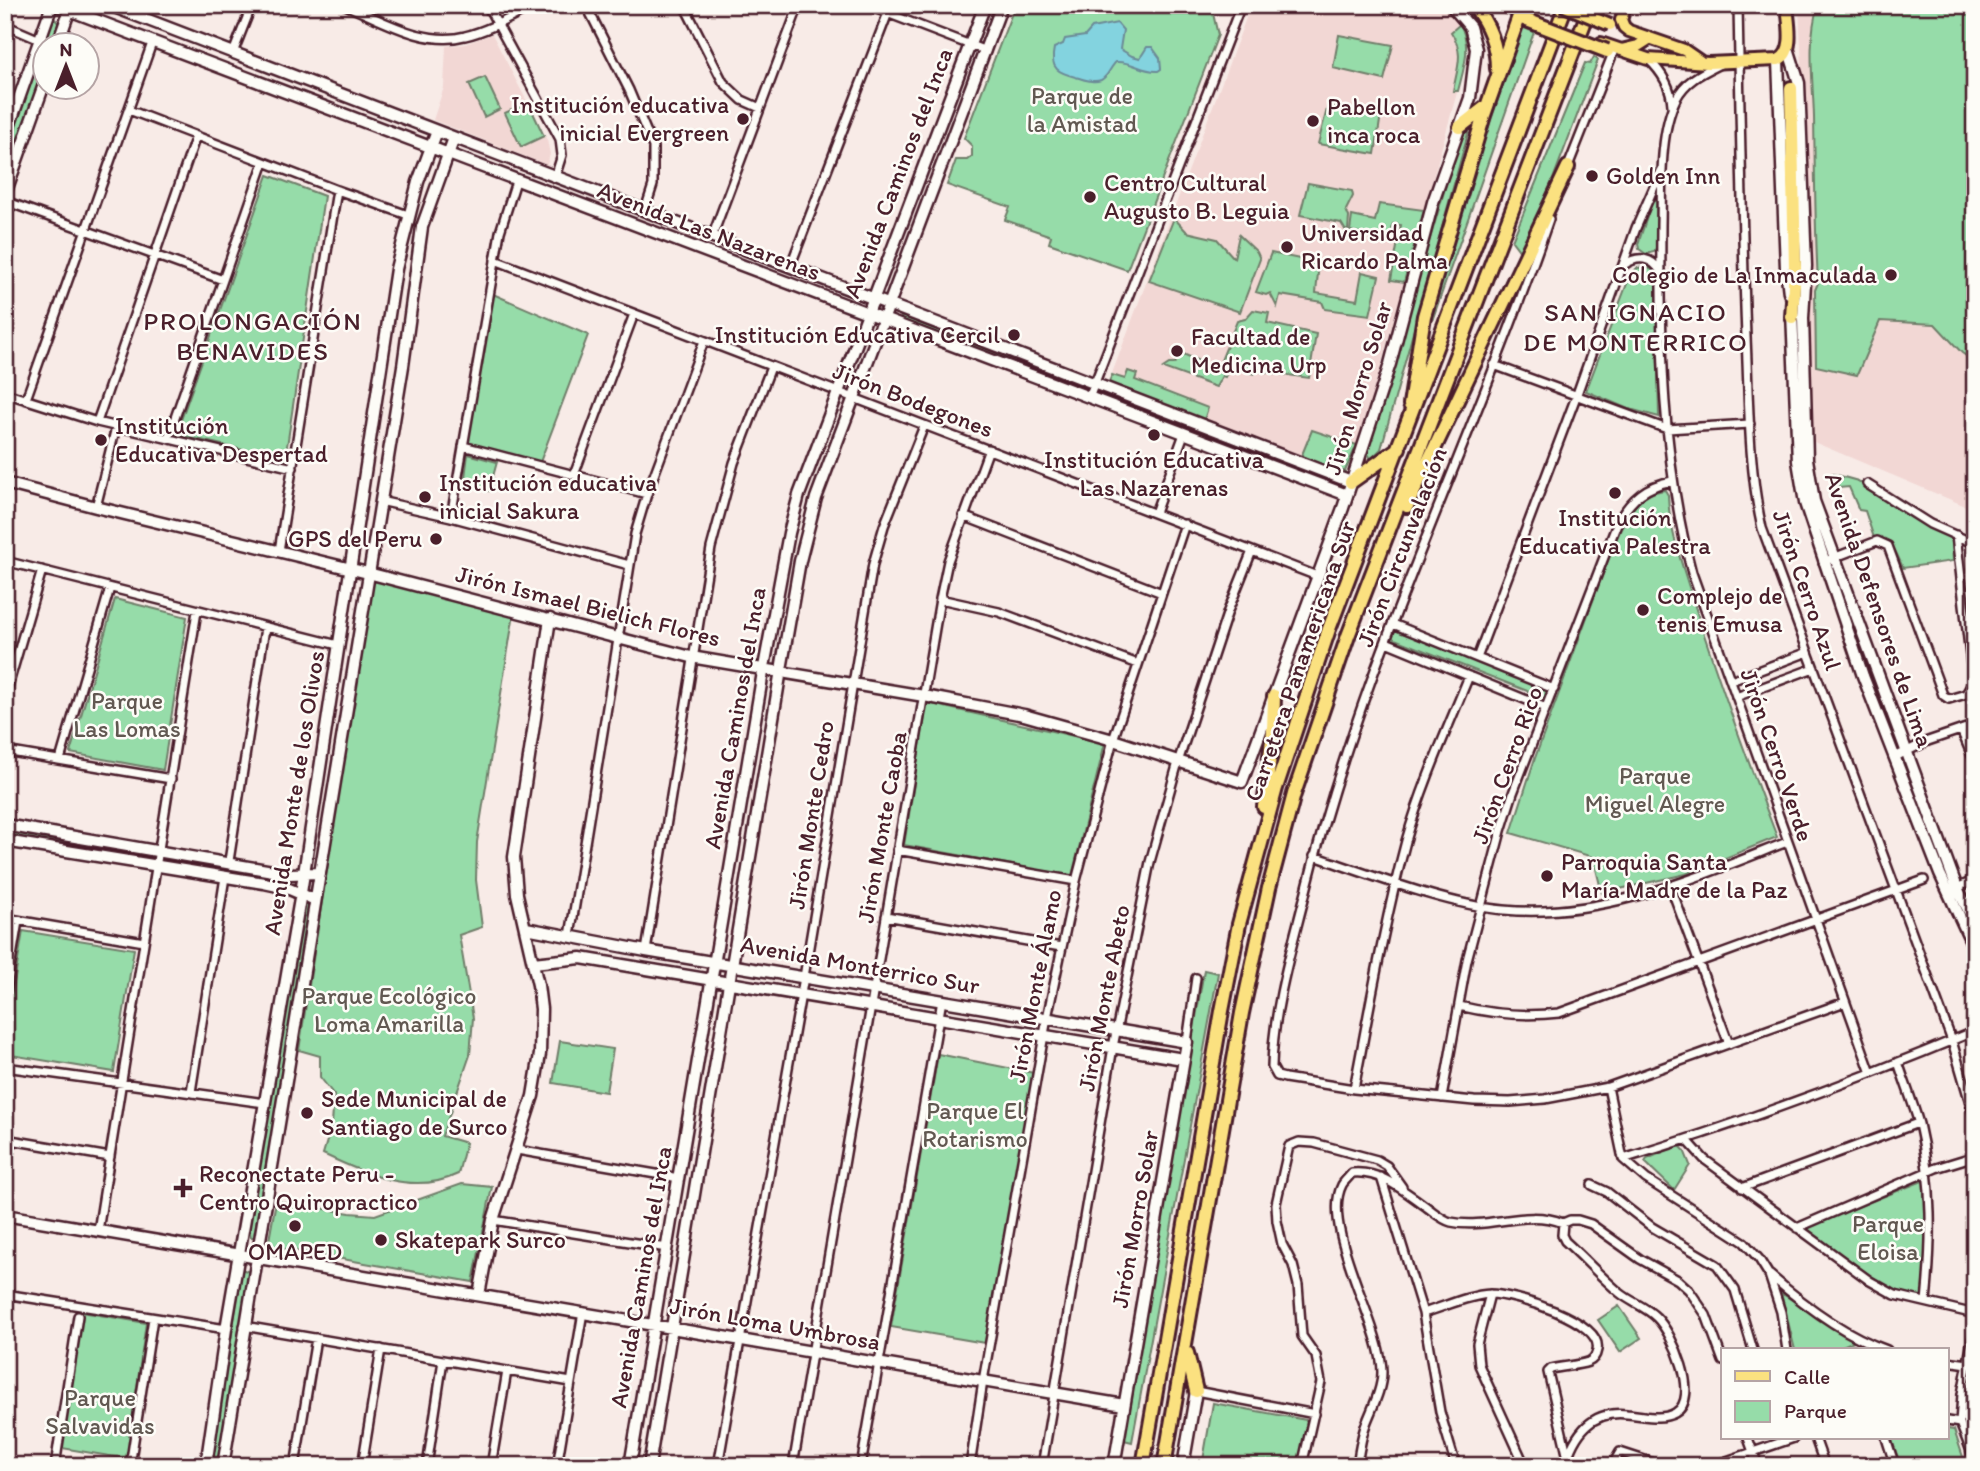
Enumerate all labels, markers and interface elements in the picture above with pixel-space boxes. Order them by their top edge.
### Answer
north arrow [32,32,102,102]
text: N [60,38,72,61]
street label: Avenida Caminos del Inca [836,44,959,302]
park label: Parque de la Amistad [1027,81,1137,138]
place label: Institución educativa inicial Evergreen [511,90,729,147]
place label: Pabellon inca roca [1327,92,1421,149]
marker: Institución educativa inicial Evergreen [735,111,751,127]
marker: Pabellon inca roca [1305,113,1321,129]
place label: Golden Inn [1606,161,1720,190]
place label: Centro Cultural Augusto B. Leguia [1104,168,1290,225]
marker: Golden Inn [1584,168,1600,184]
street label: Avenida Las Nazarenas [594,175,825,286]
marker: Centro Cultural Augusto B. Leguia [1082,189,1098,205]
place label: Universidad Ricardo Palma [1301,218,1448,275]
marker: Universidad Ricardo Palma [1279,239,1295,255]
place label: Colegio de La Inmaculada [1612,260,1877,289]
marker: Colegio de La Inmaculada [1883,267,1899,283]
district label: SAN IGNACIO DE MONTERRICO [1523,296,1749,358]
street label: Jirón Morro Solar [1317,297,1398,478]
district label: PROLONGACIÓN BENAVIDES [143,305,363,367]
place label: Institución Educativa Cercil [715,320,1000,349]
place label: Facultad de Medicina Urp [1191,322,1327,379]
marker: Institución Educativa Cercil [1006,327,1022,343]
marker: Facultad de Medicina Urp [1169,343,1185,359]
street label: Jirón Bodegones [829,356,997,443]
place label: Institución Educativa Despertad [115,411,328,468]
marker: Institución Educativa Las Nazarenas [1146,427,1162,443]
marker: Institución Educativa Despertad [93,432,109,448]
street label: Jirón Circunvalación [1350,443,1453,651]
place label: Institución Educativa Las Nazarenas [1044,445,1264,502]
place label: Institución educativa inicial Sakura [439,468,657,525]
street label: Avenida Defensores de Lima [1819,469,1940,752]
marker: Institución Educativa Palestra [1607,485,1623,501]
marker: Institución educativa inicial Sakura [417,489,433,505]
place label: Institución Educativa Palestra [1519,503,1711,560]
street label: Jirón Cerro Azul [1766,506,1849,674]
street label: Carretera Panamericana Sur [1238,516,1361,805]
place label: GPS del Peru [288,524,422,553]
marker: GPS del Peru [428,531,444,547]
street label: Jirón Ismael Bielich Flores [453,559,723,652]
place label: Complejo de tenis Emusa [1657,581,1783,638]
street label: Avenida Caminos del Inca [697,585,772,851]
marker: Complejo de tenis Emusa [1635,602,1651,618]
street label: Avenida Monte de los Olivos [257,649,330,937]
street label: Jirón Cerro Verde [1734,665,1821,845]
street label: Jirón Cerro Rico [1465,682,1548,848]
park label: Parque Las Lomas [73,686,181,743]
street label: Jirón Monte Cedro [781,719,840,911]
street label: Jirón Monte Caoba [850,728,913,925]
park label: Parque Miguel Alegre [1585,761,1725,818]
place label: Parroquia Santa María Madre de la Paz [1561,847,1788,904]
marker: Parroquia Santa María Madre de la Paz [1539,868,1555,884]
street label: Jirón Monte Álamo [1002,887,1067,1085]
street label: Jirón Monte Abeto [1071,902,1136,1094]
street label: Avenida Monterrico Sur [738,929,982,1000]
park label: Parque Ecológico Loma Amarilla [302,981,476,1038]
place label: Sede Municipal de Santiago de Surco [321,1084,508,1141]
park label: Parque El Rotarismo [922,1096,1028,1153]
marker: Sede Municipal de Santiago de Surco [299,1105,315,1121]
street label: Jirón Morro Solar [1105,1127,1164,1310]
street label: Avenida Caminos del Inca [603,1144,678,1410]
place label: Reconectate Peru - Centro Quiropractico [199,1159,418,1216]
marker: Reconectate Peru - Centro Quiropractico [173,1178,193,1198]
park label: Parque Eloisa [1852,1209,1924,1266]
marker: OMAPED [287,1218,303,1234]
place label: Skatepark Surco [395,1225,566,1254]
marker: Skatepark Surco [373,1232,389,1248]
place label: OMAPED [248,1237,342,1266]
street label: Jirón Loma Umbrosa [668,1291,883,1356]
legend [1721,1348,1948,1440]
text: Calle [1784,1364,1830,1389]
park label: Parque Salvavidas [45,1383,155,1440]
text: Parque [1784,1398,1847,1423]

